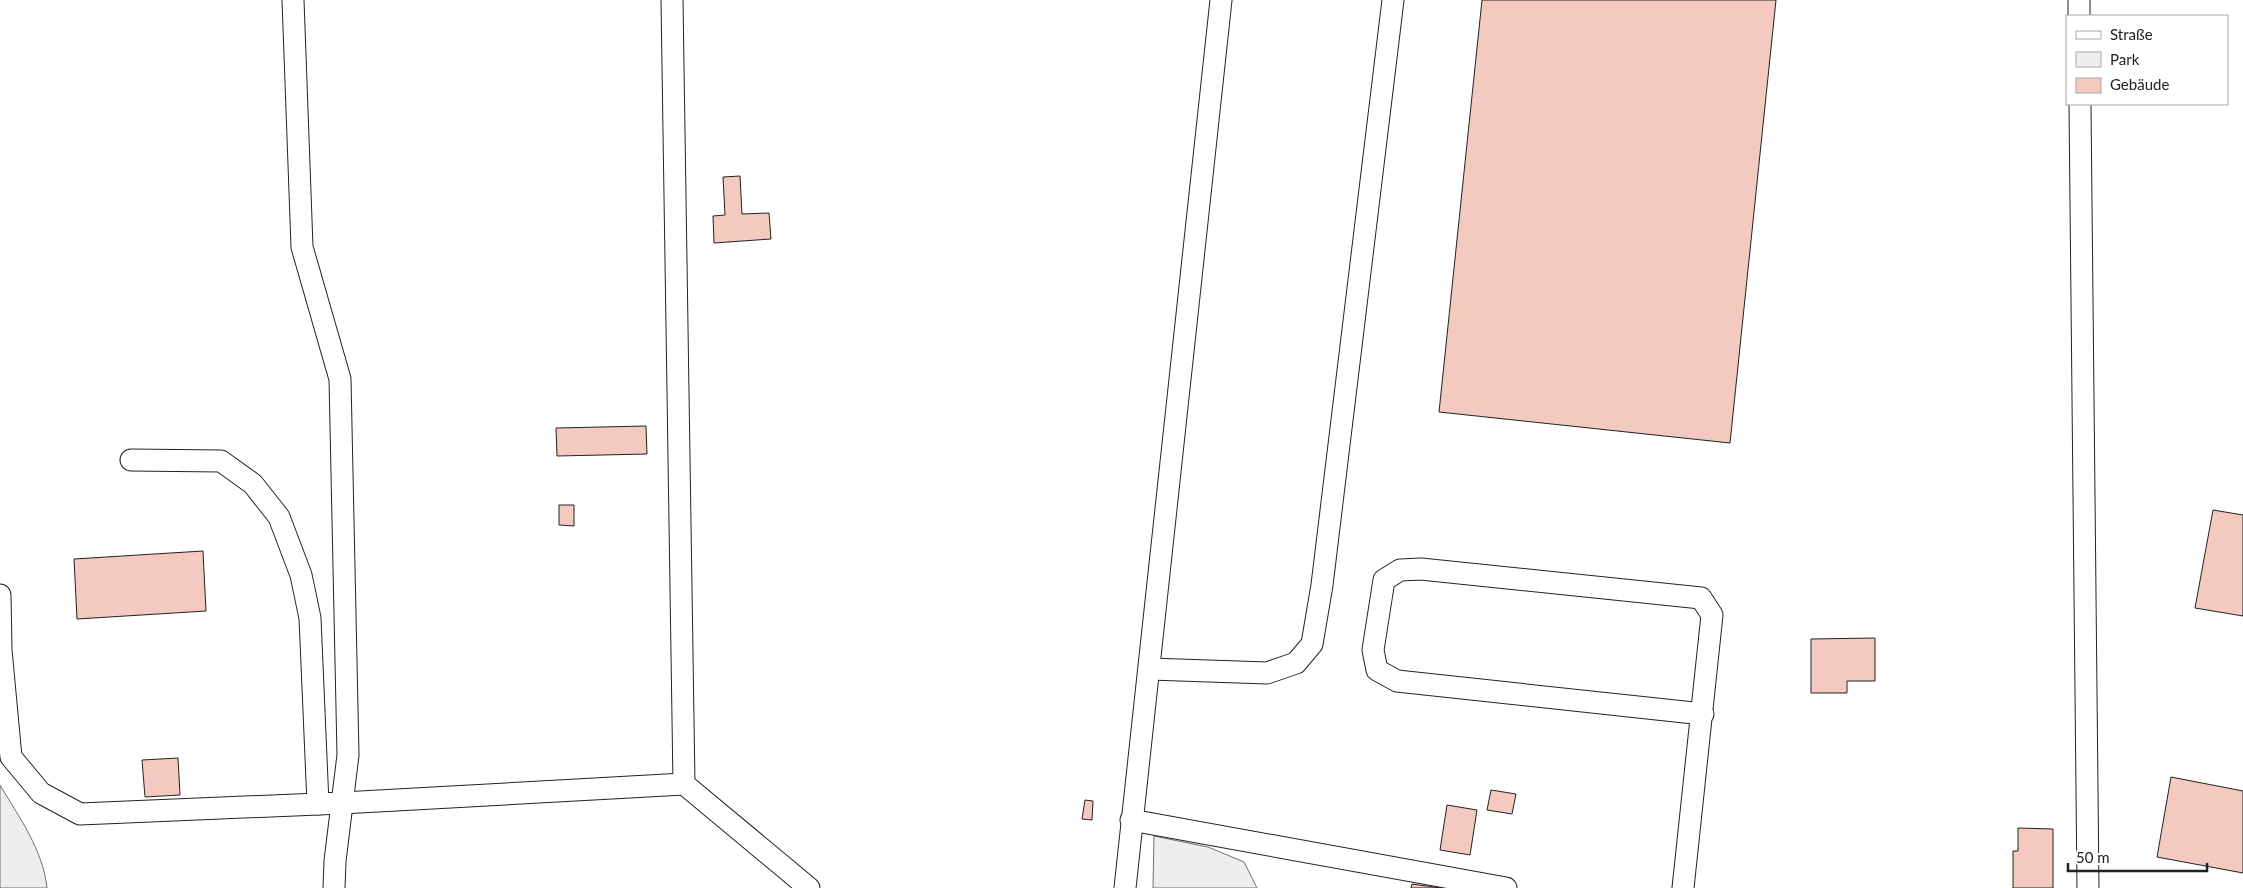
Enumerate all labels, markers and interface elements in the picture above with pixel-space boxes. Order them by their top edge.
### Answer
legend [2066,15,2228,105]
text: Straße [2110,25,2153,43]
text: Park [2110,50,2140,68]
text: Gebäude [2110,75,2169,93]
scale bar [2068,840,2207,872]
text: 50 m [2076,848,2110,866]

